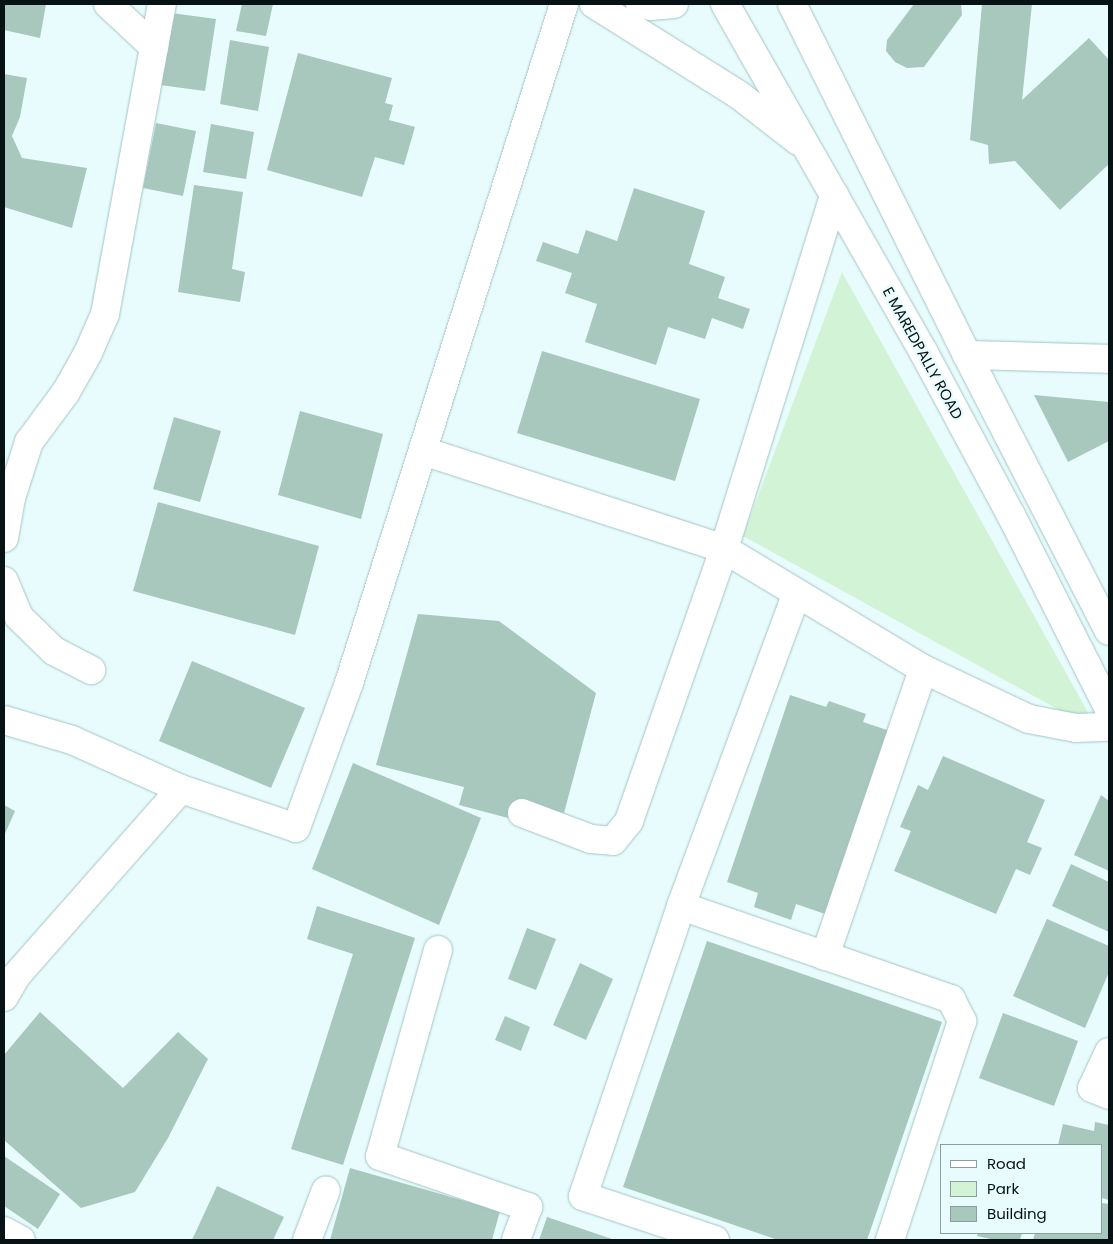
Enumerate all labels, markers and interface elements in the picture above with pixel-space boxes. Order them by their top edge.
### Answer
street label: E MAREDPALLY ROAD [879,284,967,422]
legend [940,1144,1103,1234]
text: Road [987,1153,1026,1174]
text: Park [987,1178,1019,1199]
text: Building [987,1203,1047,1224]

